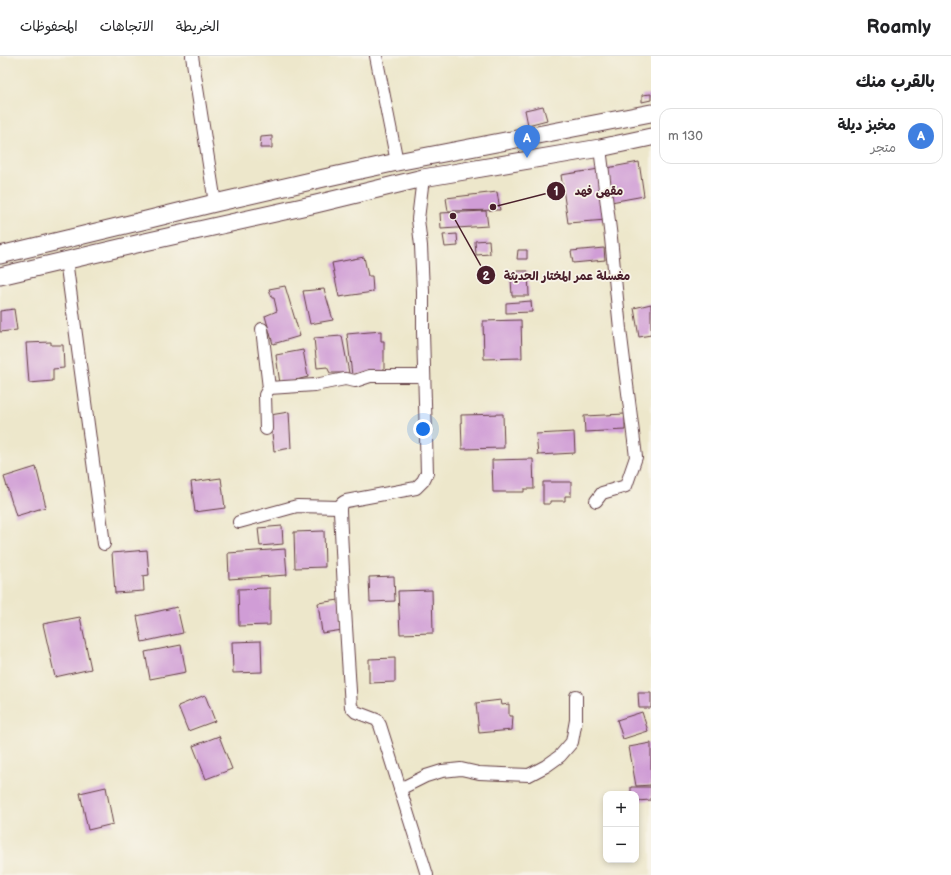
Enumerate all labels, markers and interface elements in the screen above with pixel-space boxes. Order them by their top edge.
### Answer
text: Roamly [867,16,931,39]
text: المحفوظات [20,18,78,35]
text: الاتجاهات [100,18,154,35]
text: الخريطة [176,18,219,35]
text: بالقرب منك [856,72,935,92]
text: مخبز ديلة [837,116,896,135]
pin: A [514,125,540,158]
text: 130 m [668,128,703,144]
text: A [917,128,925,144]
text: متجر [871,140,896,156]
callout: مقهى فهد [546,179,631,203]
text: 1 [553,184,559,199]
text: مقهى فهد [575,184,623,199]
callout: مغسلة عمر المختار الحديثة [476,263,638,287]
text: 2 [482,269,490,284]
text: مغسلة عمر المختار الحديثة [504,269,630,284]
your location [413,419,433,439]
map controls [603,791,639,863]
button: + [603,791,639,827]
button: − [603,827,639,863]

